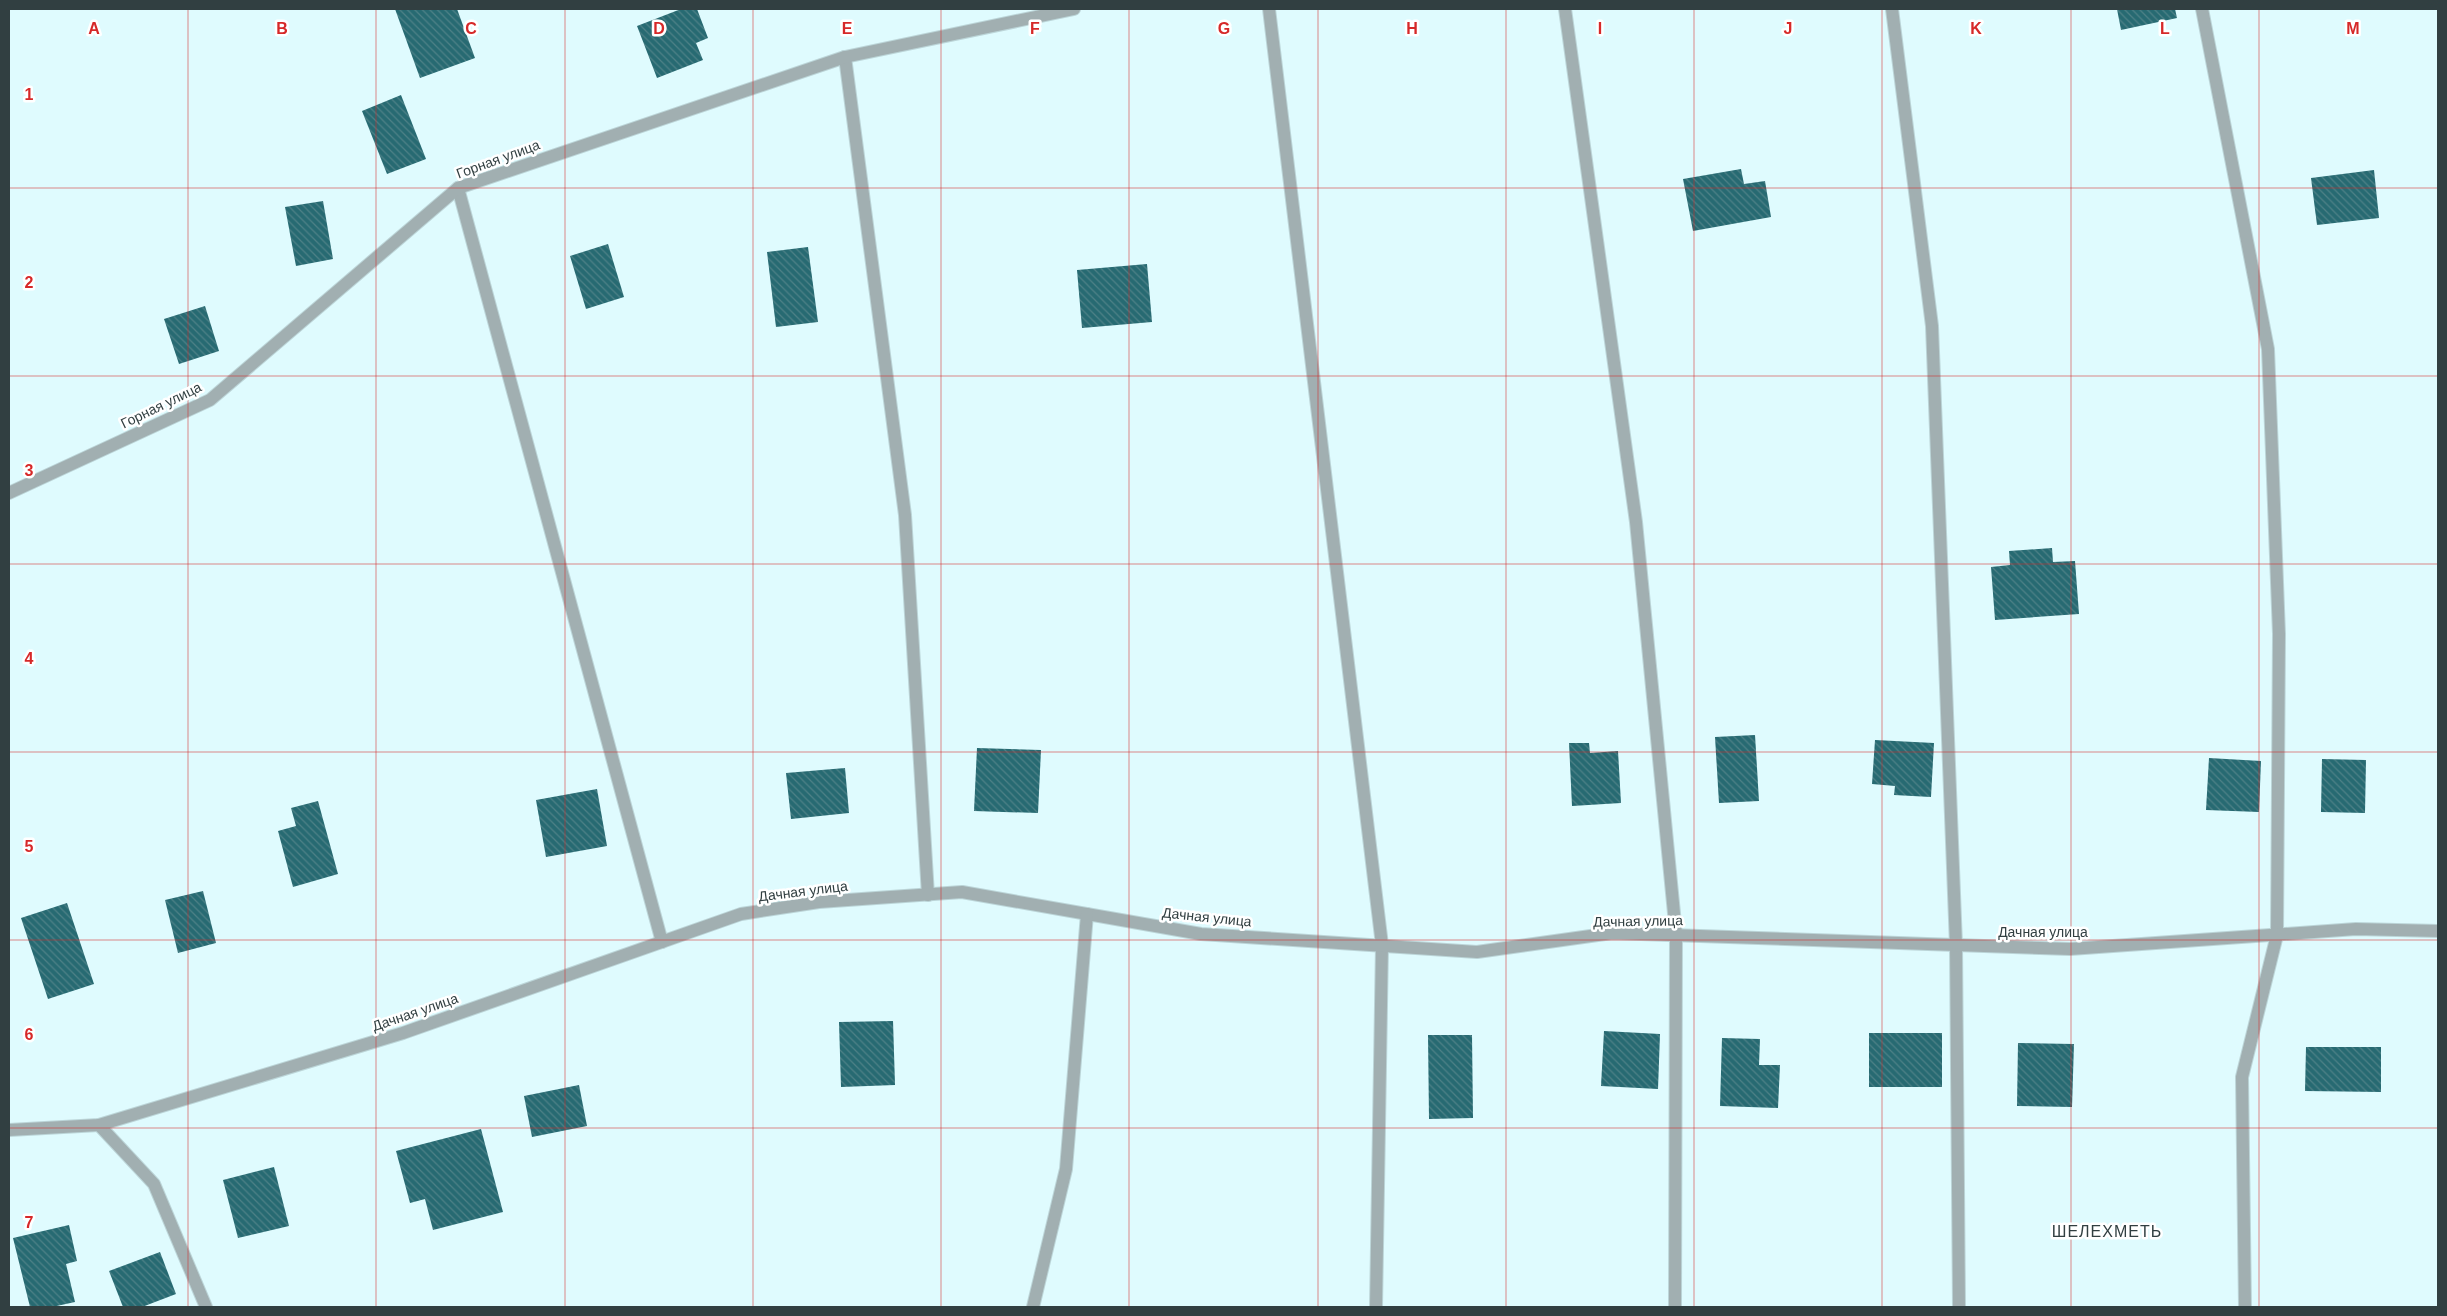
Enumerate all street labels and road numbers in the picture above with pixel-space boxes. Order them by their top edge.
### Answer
street label: Горная улица [454,136,542,182]
street label: Горная улица [118,378,204,431]
street label: Дачная улица [757,878,849,904]
street label: Дачная улица [1162,904,1253,930]
street label: Дачная улица [1593,912,1683,930]
street label: Дачная улица [1998,924,2088,940]
street label: Дачная улица [370,990,460,1034]

